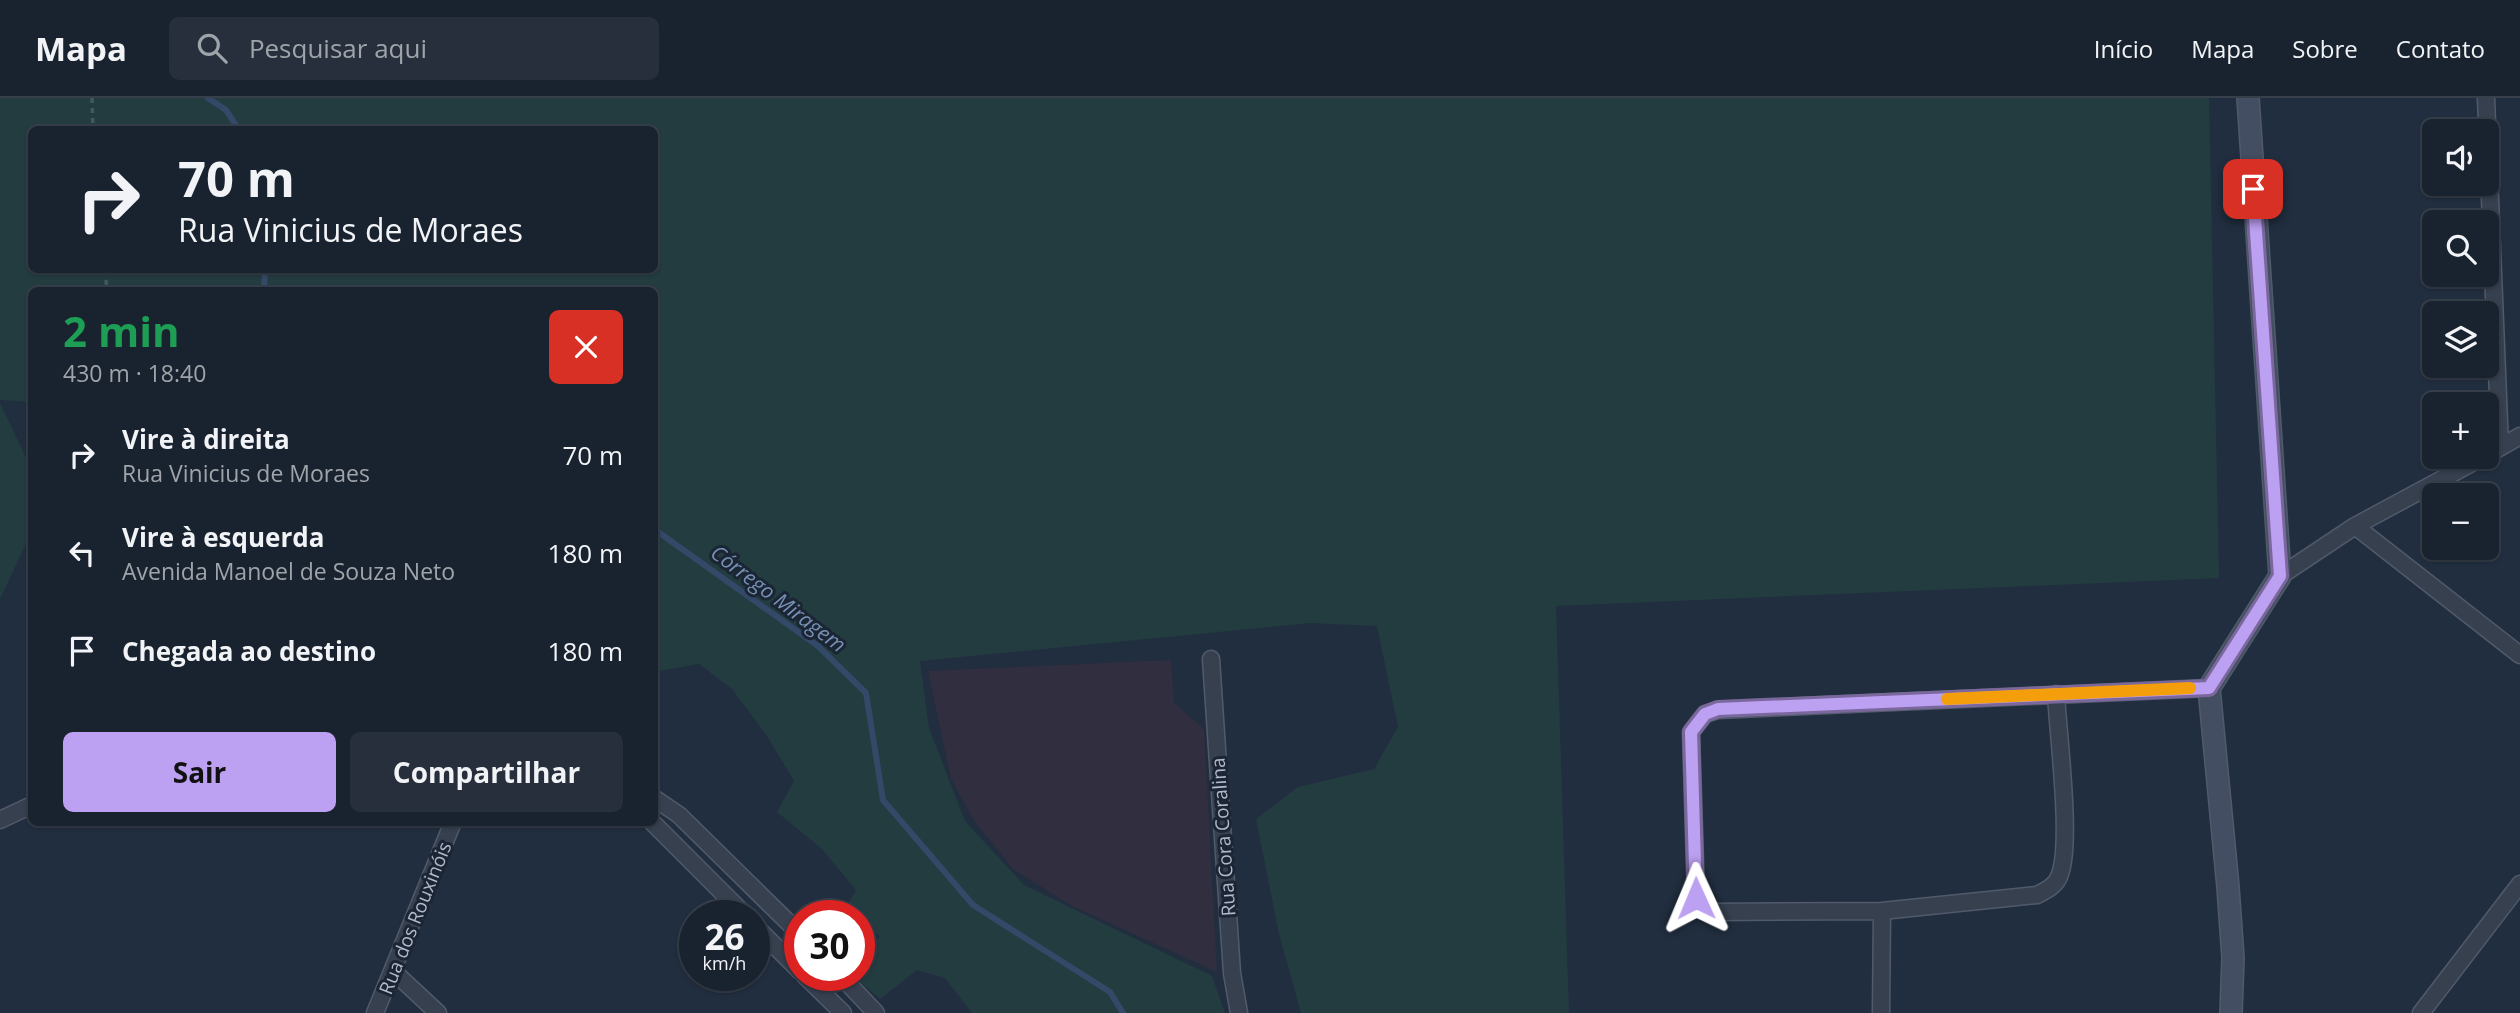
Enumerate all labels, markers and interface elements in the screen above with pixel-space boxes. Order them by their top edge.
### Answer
search box [169,17,659,80]
text: Mapa [35,26,127,71]
icon: search [193,29,231,67]
text: Pesquisar aqui [249,30,427,66]
text: Início [2094,32,2153,65]
text: Mapa [2191,32,2254,65]
text: Sobre [2292,32,2358,65]
text: Contato [2396,32,2485,65]
map controls [2422,119,2499,560]
button: sound [2422,119,2499,196]
text: 70 m [178,145,295,211]
icon: right [63,154,154,245]
pin [2223,159,2283,219]
icon: arrive [2234,170,2272,208]
text: Rua Vinicius de Moraes [178,208,523,251]
button: search [2422,210,2499,287]
button: layers [2422,301,2499,378]
text: 2 min [63,302,180,359]
button: close [549,310,623,384]
text: 430 m · 18:40 [63,357,206,389]
button: + [2422,392,2499,469]
text: Vire à direita [122,421,290,457]
icon: right [63,436,101,474]
text: 70 m [562,437,623,473]
text: Rua Vinicius de Moraes [122,457,370,489]
button: − [2422,483,2499,560]
text: Vire à esquerda [122,519,324,555]
icon: left [63,534,101,572]
text: 180 m [548,535,623,571]
water label: Córrego Miragem [705,538,852,658]
text: Avenida Manoel de Souza Neto [122,555,455,587]
icon: arrive [63,632,101,670]
text: Chegada ao destino [122,633,376,669]
text: 180 m [548,633,623,669]
button: Sair [63,732,336,812]
button: Compartilhar [350,732,623,812]
street label: Rua Cora Coralina [1204,757,1242,917]
street label: Rua dos Rouxinóis [373,838,457,998]
position arrow [1659,861,1733,935]
speed limit sign: 30 [784,900,875,991]
text: 26 [704,913,745,960]
text: km/h [703,951,746,975]

